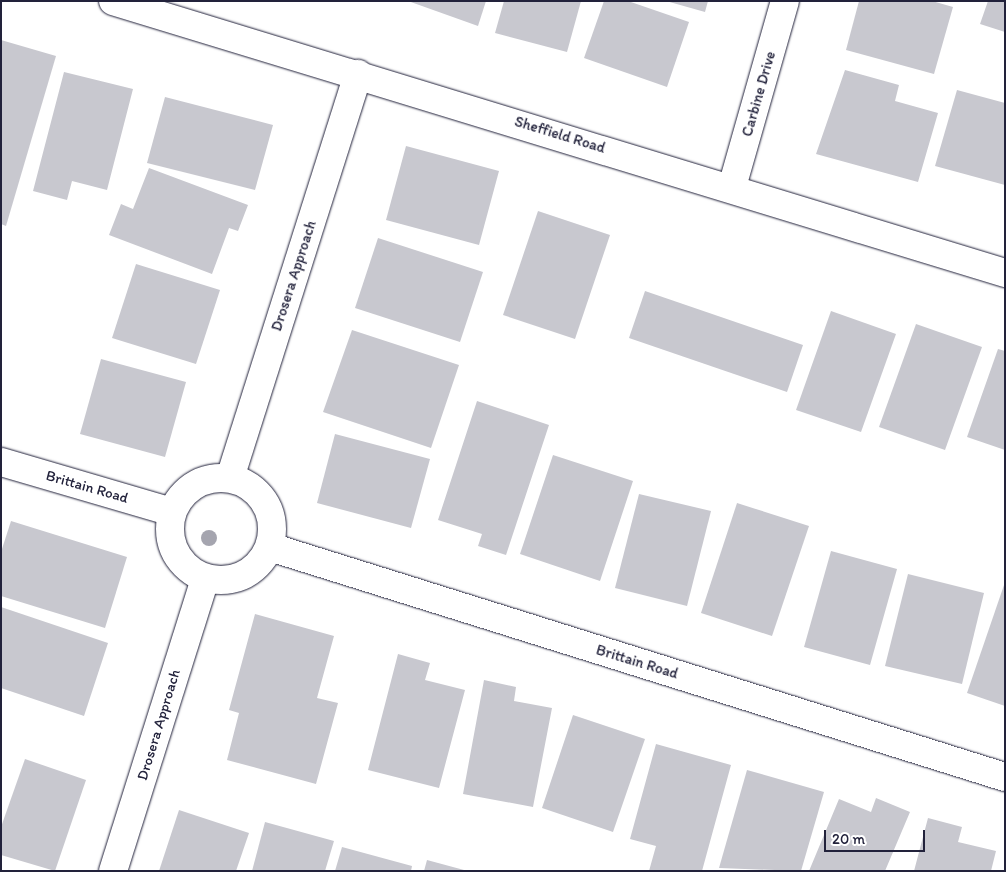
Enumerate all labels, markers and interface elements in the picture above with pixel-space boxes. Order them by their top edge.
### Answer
street label: Carbine Drive [738,49,780,139]
street label: Sheffield Road [513,113,607,157]
street label: Drosera Approach [268,218,320,334]
street label: Brittain Road [44,467,130,507]
street label: Brittain Road [594,641,680,683]
street label: Drosera Approach [134,667,184,783]
scale bar [826,820,927,852]
text: 20 m [832,830,865,848]

